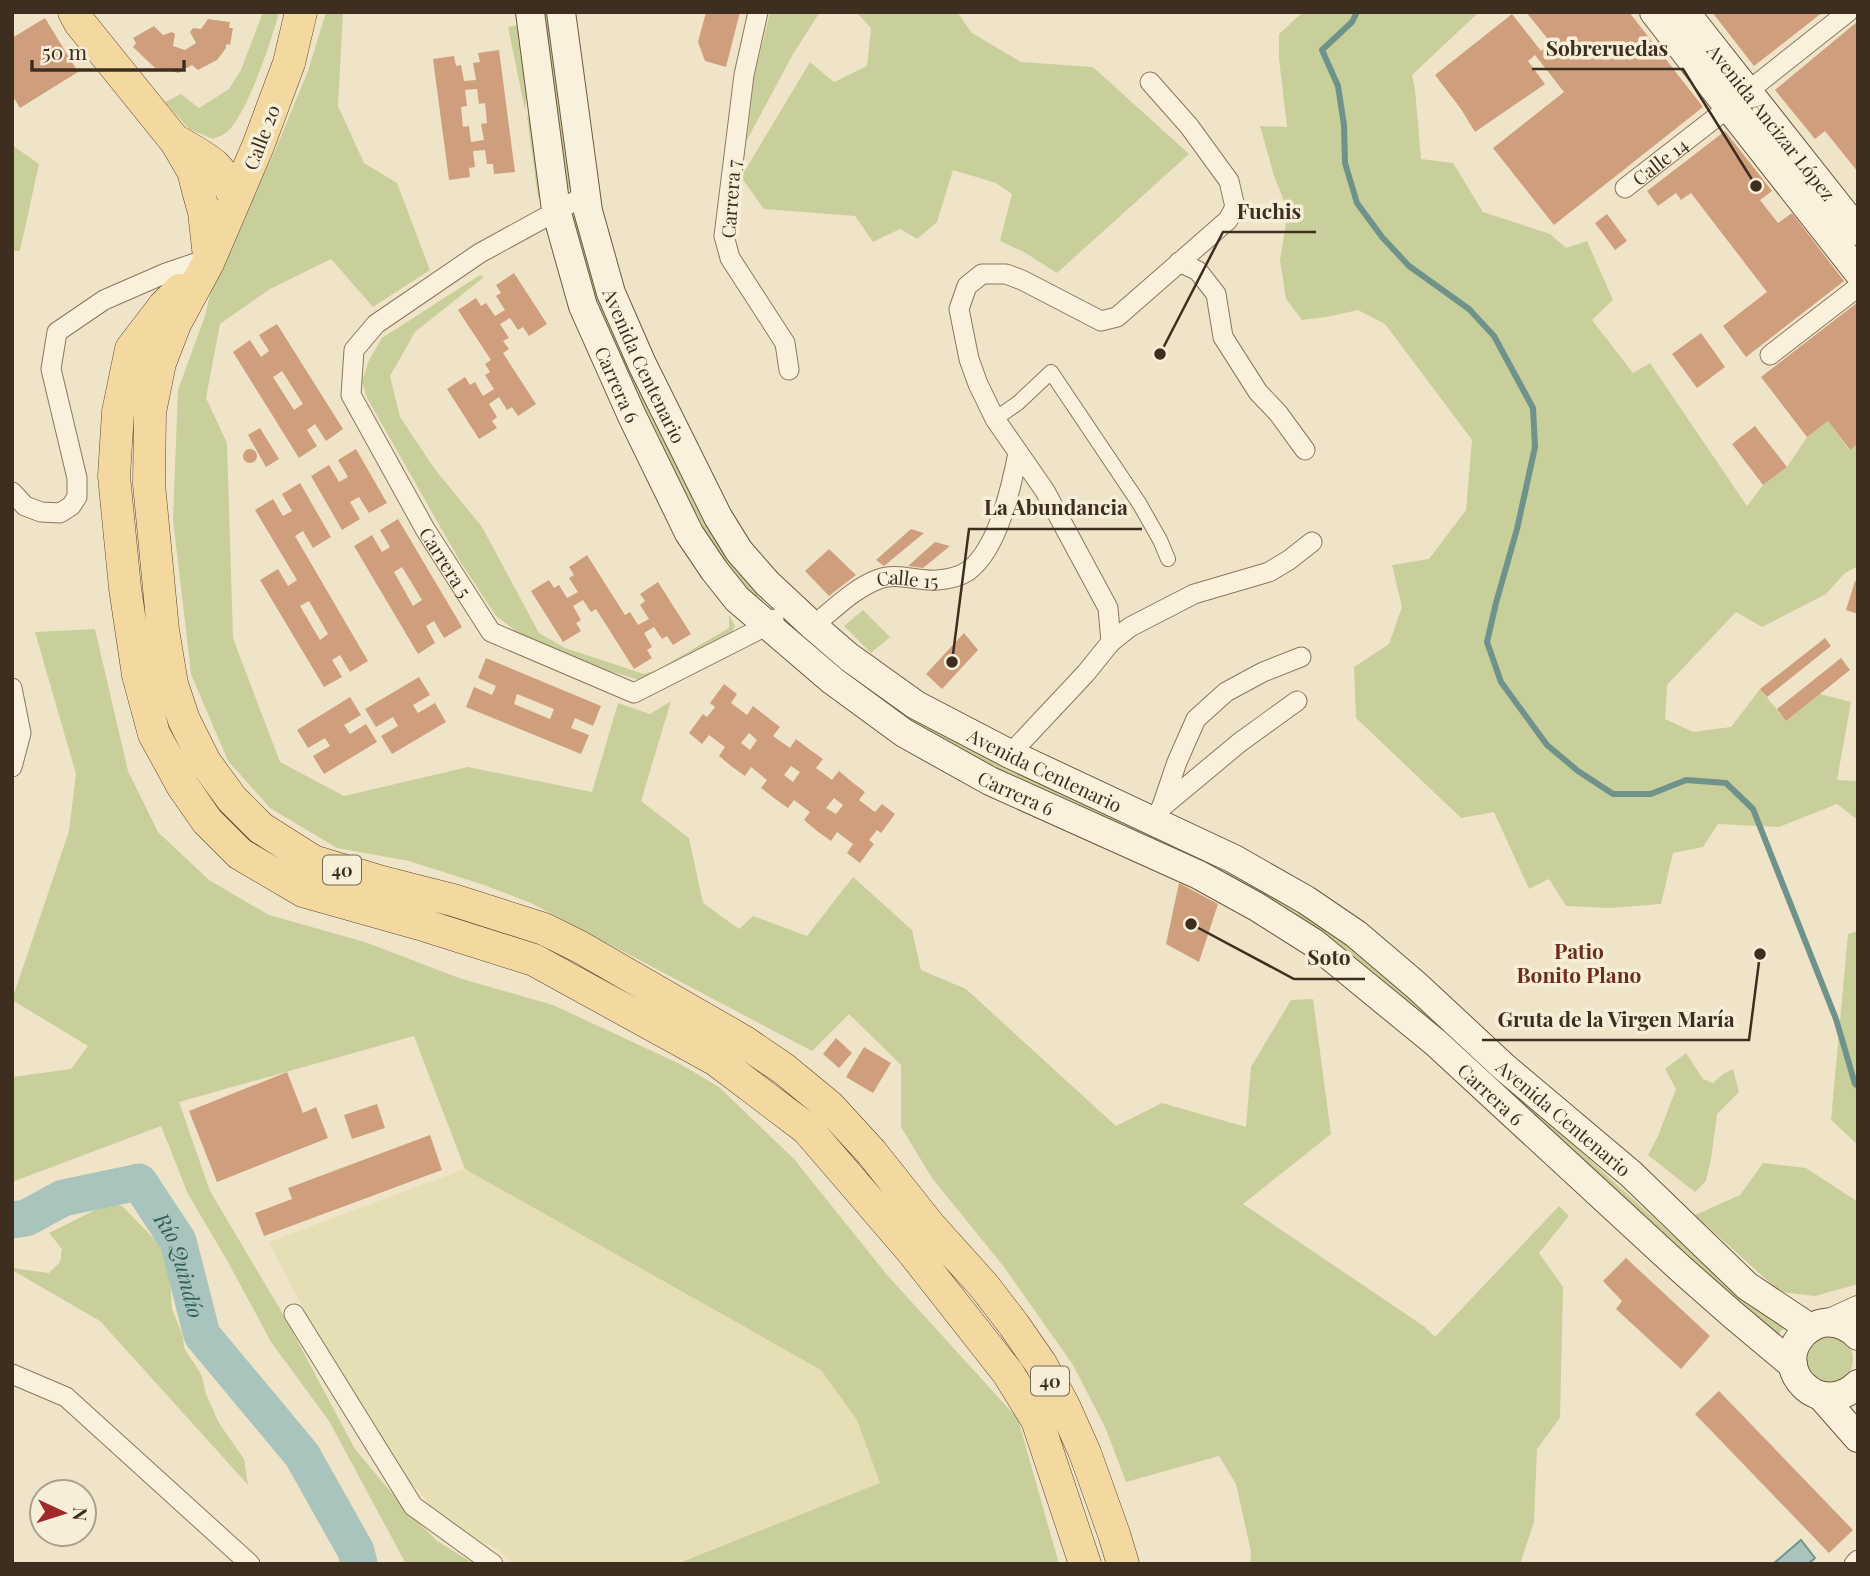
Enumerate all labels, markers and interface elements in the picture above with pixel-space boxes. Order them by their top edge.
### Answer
callout: Sobreruedas [1532,27,1683,69]
scale bar [32,28,184,72]
text: Sobreruedas [1546,33,1668,61]
text: 50 m [42,37,88,65]
street label: Avenida Ancizar López [1701,37,1842,206]
street label: Calle 20 [237,101,285,173]
street label: Calle 14 [1626,131,1693,191]
street label: Carrera 7 [714,158,746,239]
callout: Fuchis [1223,190,1316,232]
text: Fuchis [1237,196,1301,224]
street label: Avenida Centenario [597,283,692,447]
street label: Carrera 6 [589,342,646,427]
callout: La Abundancia [969,487,1142,529]
text: La Abundancia [984,492,1128,520]
street label: Carrera 5 [414,522,478,602]
street label: Calle 15 [873,563,939,593]
street label: Avenida Centenario [962,721,1126,818]
street label: Carrera 6 [973,764,1058,821]
road number: 40 [323,856,361,884]
district label: Patio Bonito Plano [1517,936,1642,988]
callout: Soto [1294,937,1365,979]
text: Soto [1307,942,1351,970]
callout: Gruta de la Virgen María [1482,998,1749,1040]
text: Gruta de la Virgen María [1497,1004,1735,1032]
street label: Avenida Centenario [1491,1053,1637,1182]
street label: Carrera 6 [1453,1057,1530,1131]
water label: Río Quindío [148,1206,211,1321]
road number: 40 [1031,1366,1069,1396]
north arrow [28,1478,98,1548]
text: N [67,1507,94,1522]

